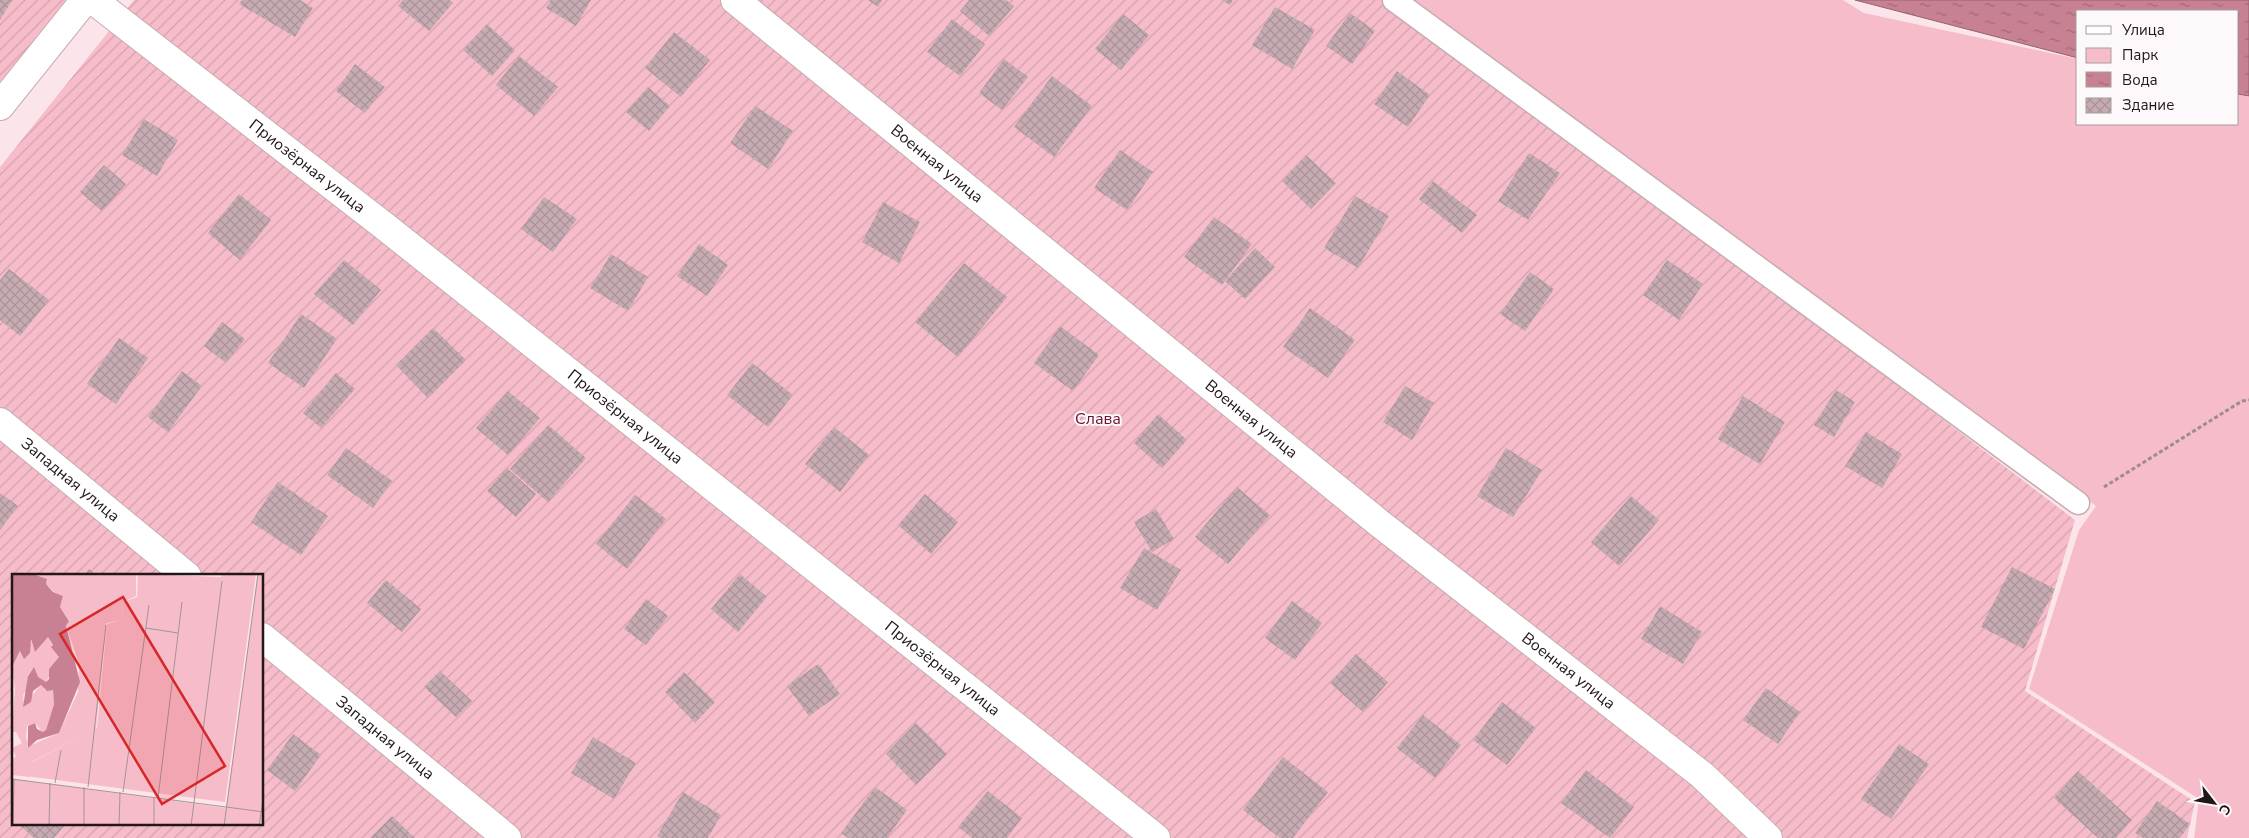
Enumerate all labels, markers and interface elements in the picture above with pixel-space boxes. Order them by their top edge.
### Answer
legend [2076,10,2239,125]
text: Улица [2121,20,2165,40]
text: Парк [2122,45,2158,65]
text: Вода [2122,70,2158,90]
text: Здание [2122,95,2174,115]
street label: Приозёрная улица [244,114,370,218]
street label: Военная улица [886,120,988,208]
street label: Приозёрная улица [563,364,687,470]
street label: Военная улица [1200,375,1302,464]
park label: Слава [1075,408,1121,430]
street label: Западная улица [16,433,124,527]
inset map [12,574,264,826]
street label: Приозёрная улица [880,616,1005,721]
street label: Военная улица [1517,627,1620,714]
street label: Западная улица [331,691,439,785]
north arrow [2189,778,2239,828]
text: С [2214,800,2235,819]

